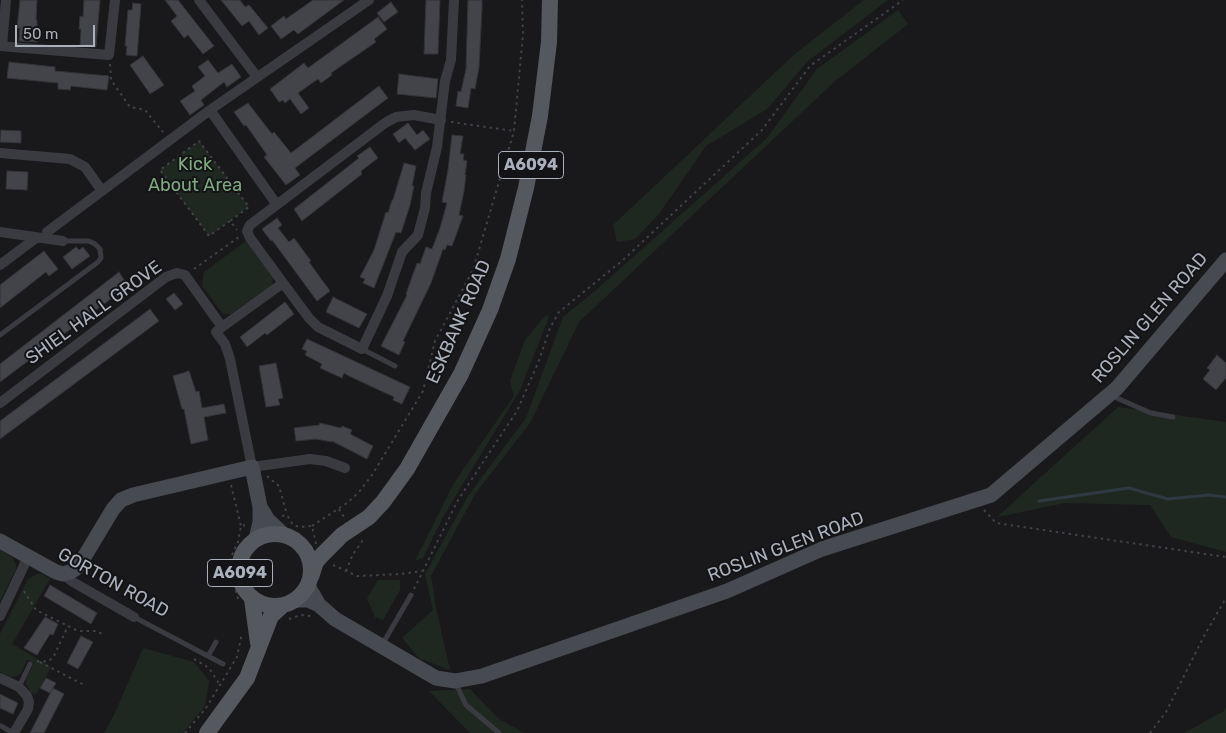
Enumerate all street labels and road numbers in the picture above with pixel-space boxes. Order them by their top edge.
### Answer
road number: A6094 [498,152,564,178]
street label: ROSLIN GLEN ROAD [1088,248,1212,388]
street label: SHIEL HALL GROVE [22,256,166,370]
street label: ESKBANK ROAD [422,257,496,387]
street label: ROSLIN GLEN ROAD [705,507,867,587]
street label: GORTON ROAD [54,544,172,622]
road number: A6094 [208,560,272,586]

